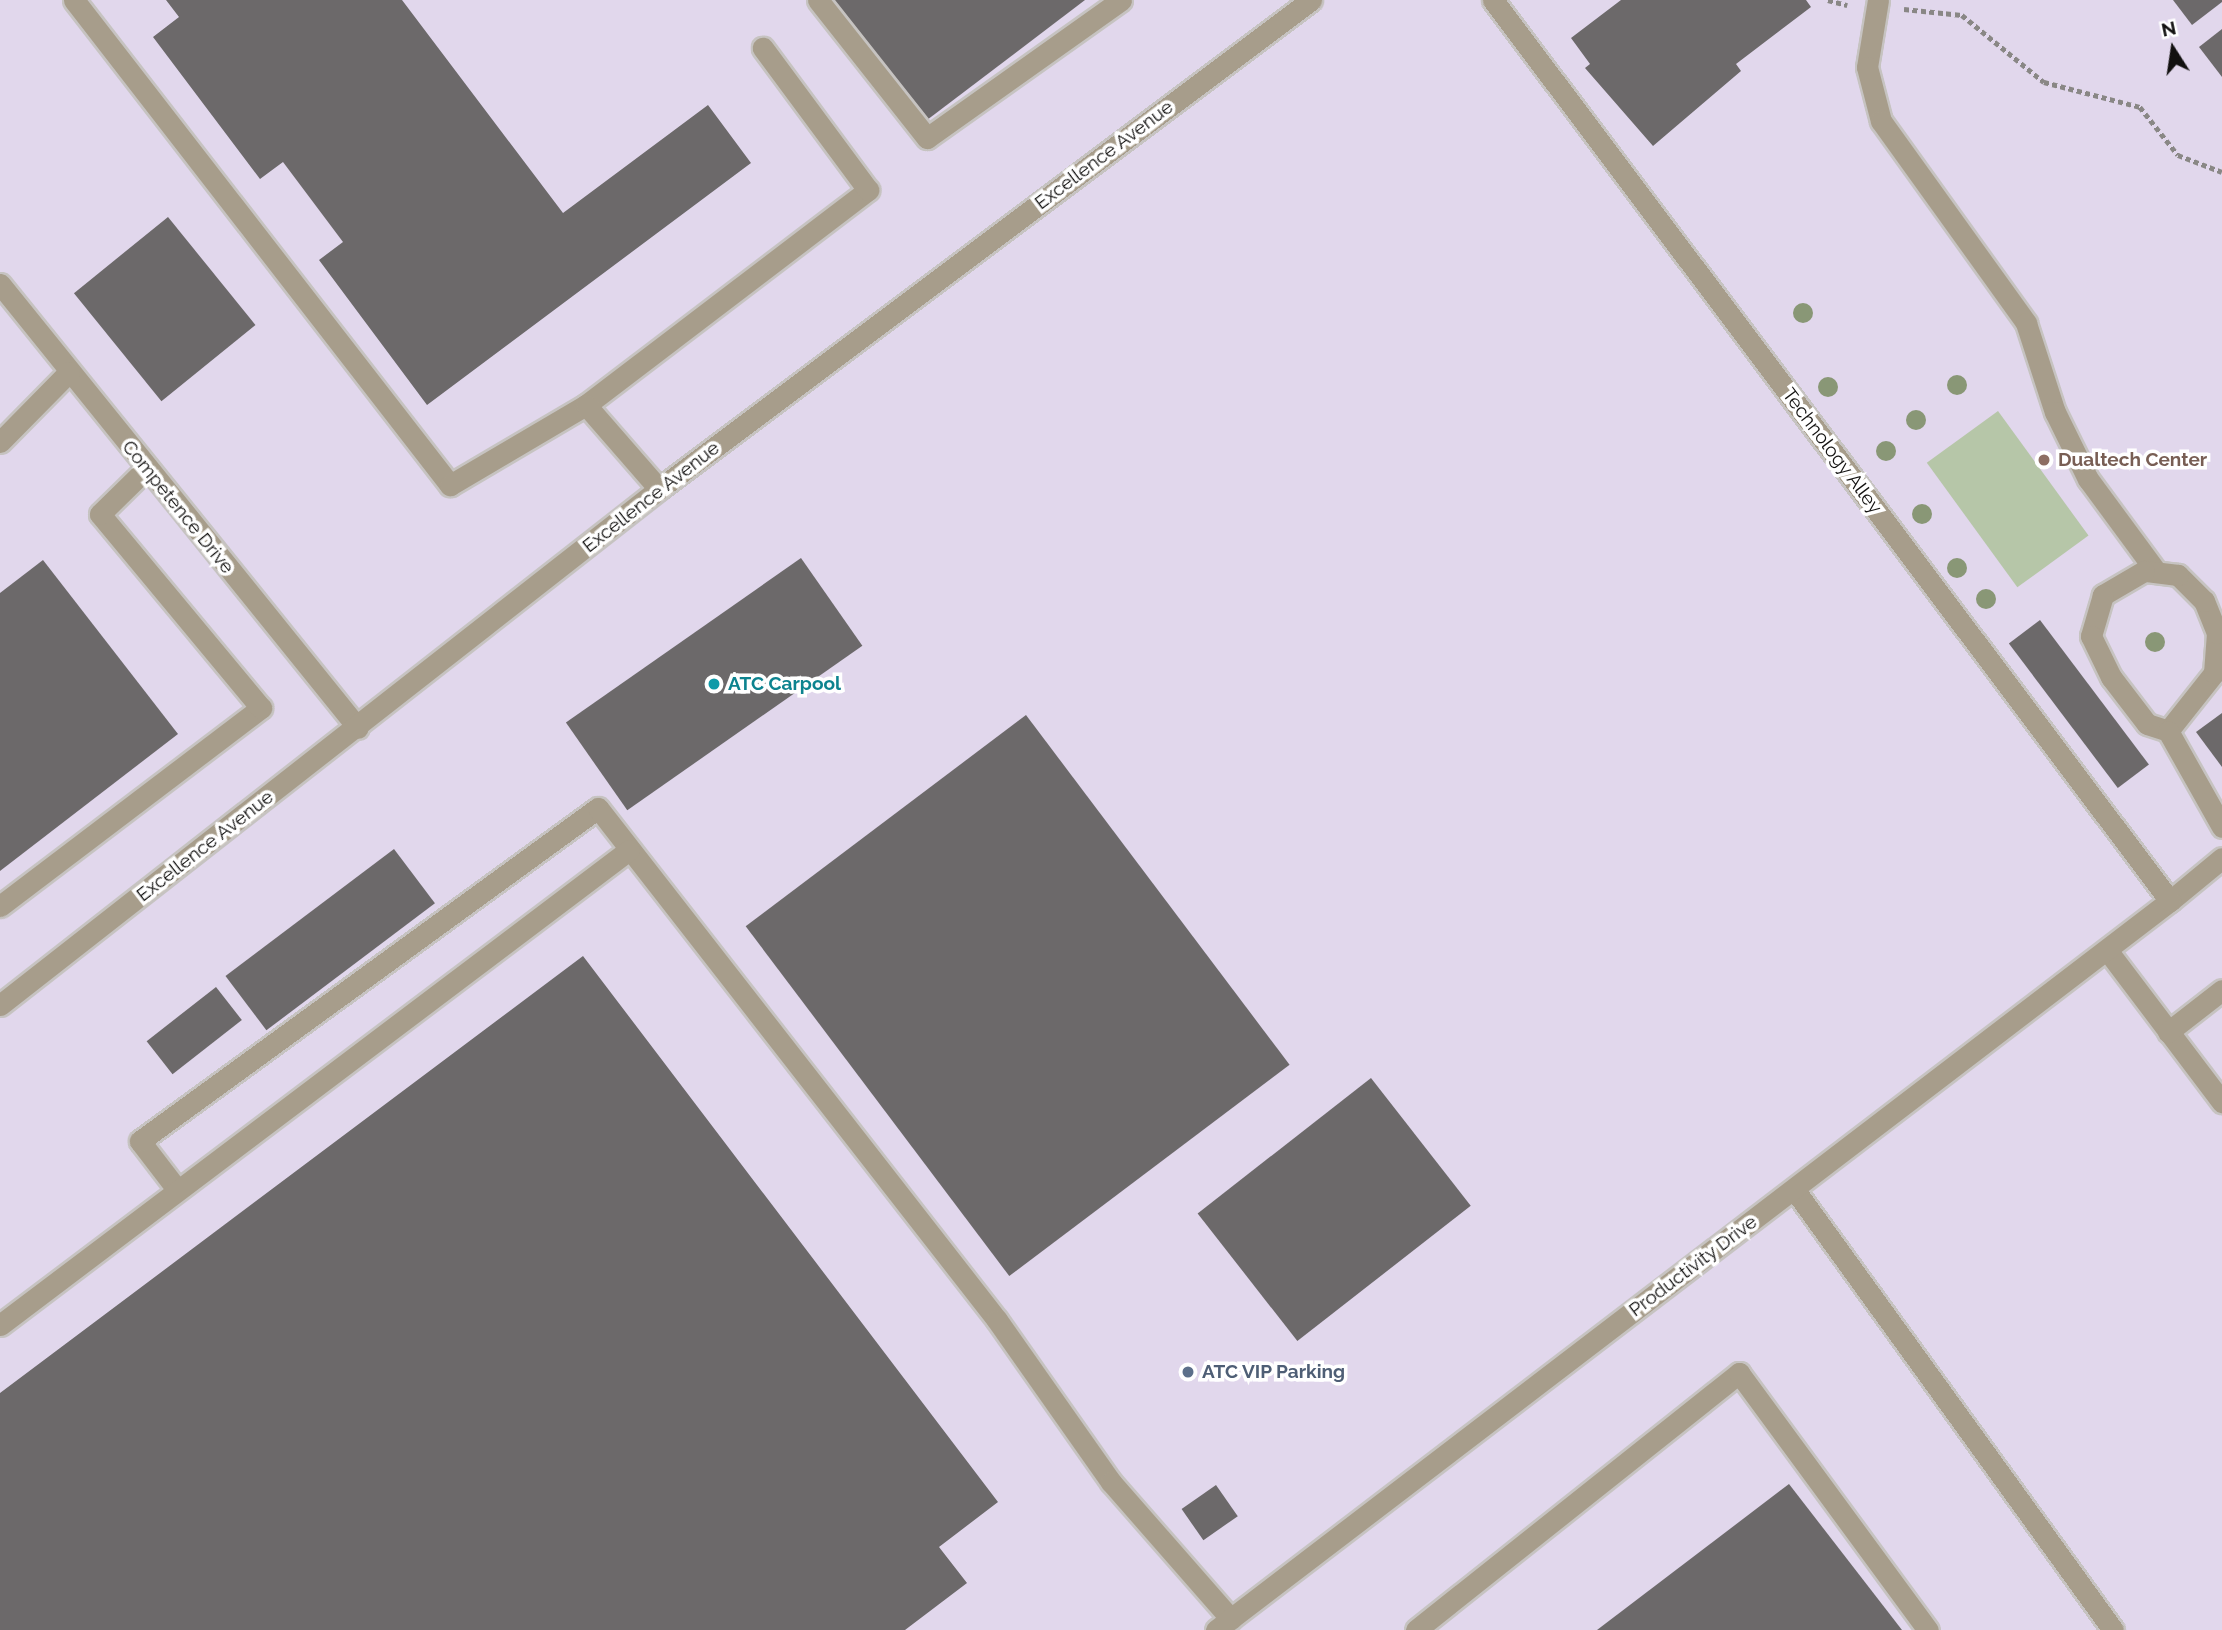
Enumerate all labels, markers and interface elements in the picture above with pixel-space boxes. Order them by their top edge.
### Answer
north arrow [2138,14,2208,84]
text: N [2159,16,2178,41]
street label: Excellence Avenue [1030,95,1178,215]
street label: Technology Alley [1777,383,1887,519]
street label: Competence Drive [117,436,239,578]
street label: Excellence Avenue [578,436,724,558]
place label: Dualtech Center [2058,449,2207,471]
marker: Dualtech Center [2036,452,2052,468]
place label: ATC Carpool [728,673,841,695]
marker: ATC Carpool [706,676,722,692]
street label: Excellence Avenue [132,785,278,907]
street label: Productivity Drive [1624,1210,1762,1322]
place label: ATC VIP Parking [1202,1361,1346,1383]
marker: ATC VIP Parking [1180,1364,1196,1380]

